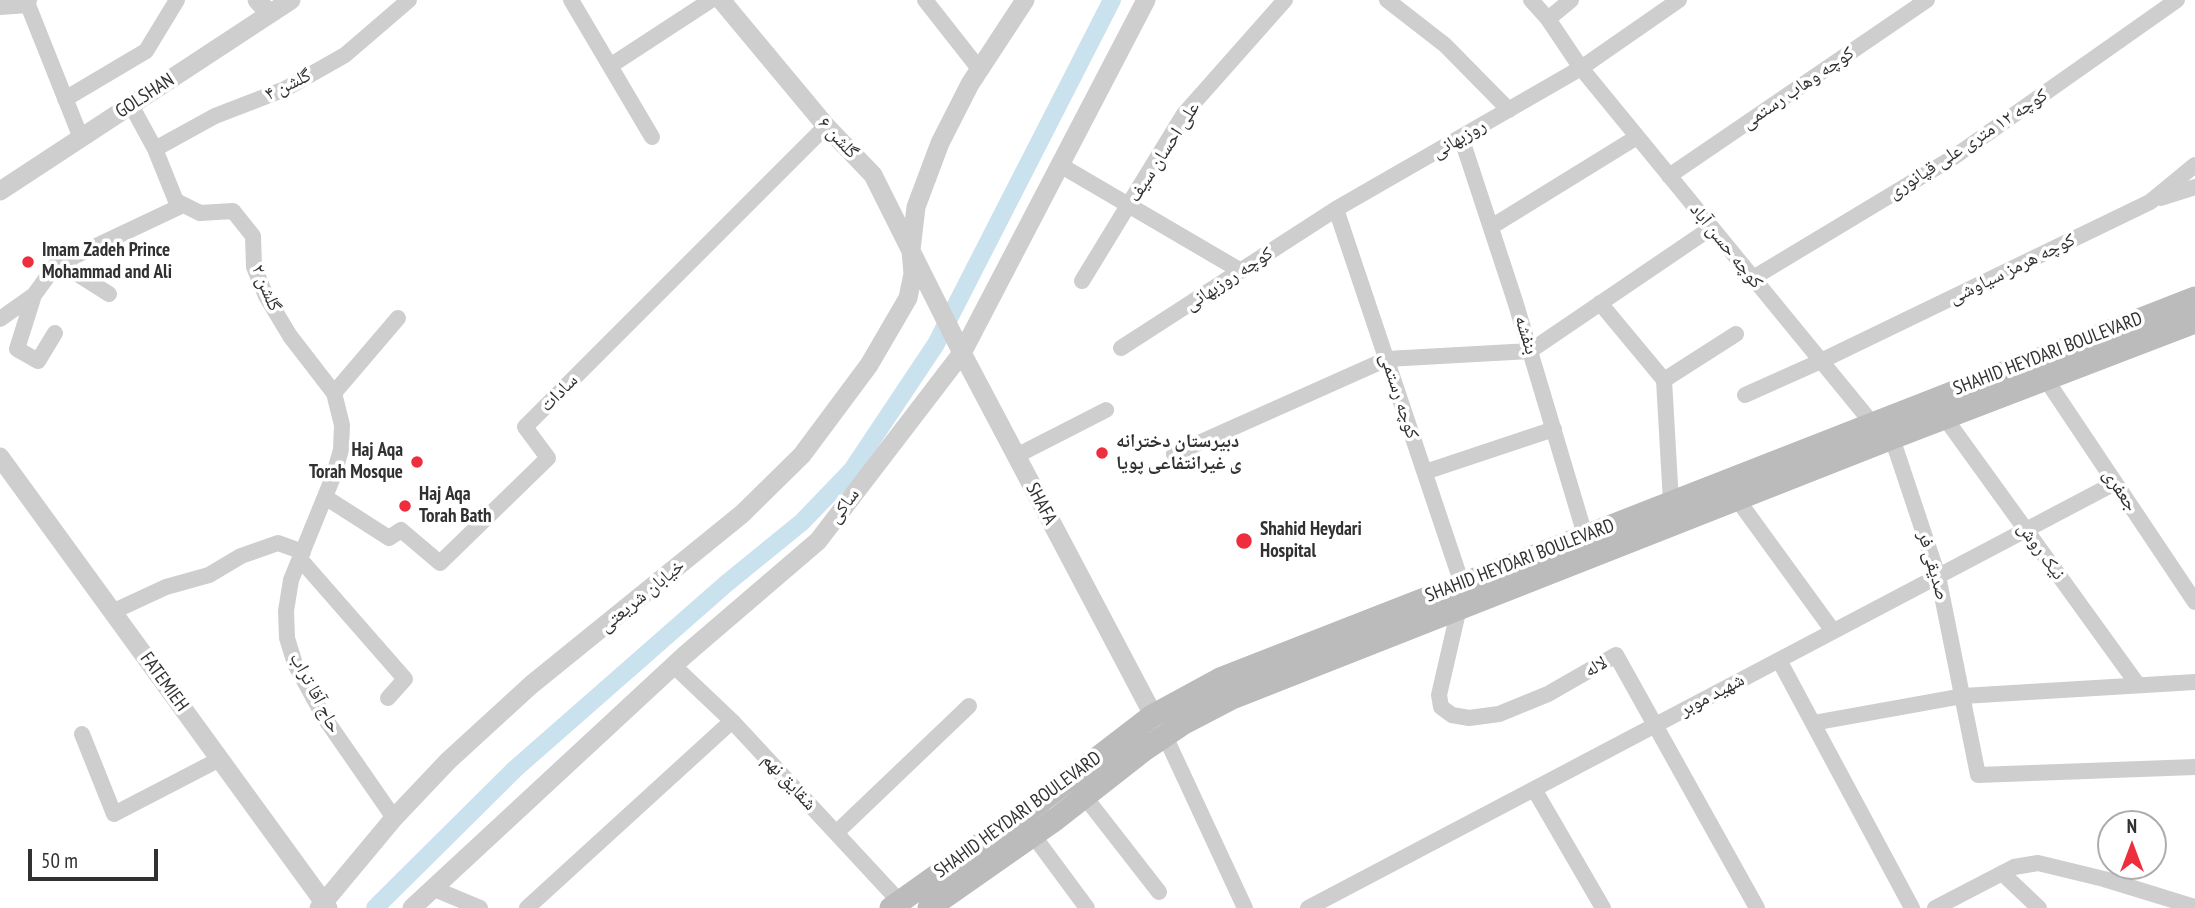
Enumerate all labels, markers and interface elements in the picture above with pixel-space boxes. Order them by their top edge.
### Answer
street label: کوچه وهاب رستمی [1737,42,1859,134]
street label: گلشن ۴ [261,64,315,106]
street label: GOLSHAN [111,69,179,123]
street label: کوچه ۱۲ متری علی قپانوری [1884,84,2052,204]
street label: علی احسان سیف [1123,97,1205,207]
street label: گلشن ۶ [813,112,863,164]
street label: روزبهانی [1428,114,1490,164]
street label: کوچه حسن آباد [1685,199,1767,293]
street label: کوچه هرمز سیاوشی [1945,229,2079,309]
place label: Imam Zadeh Prince Mohammad and Ali [42,240,172,284]
street label: کوچه روزبهانی [1181,242,1277,316]
marker: Imam Zadeh Prince Mohammad and Ali [20,254,36,270]
street label: گلشن ۲ [246,261,286,315]
street label: SHAHID HEYDARI BOULEVARD [1950,307,2146,401]
street label: بنفشه [1509,313,1543,357]
street label: کوچه رستمی [1374,350,1424,442]
street label: سادات [535,369,583,417]
place label: دبیرستان دخترانه ی غیرانتفاعی پویا [1116,431,1242,475]
place label: Haj Aqa Torah Mosque [309,440,403,484]
marker: دبیرستان دخترانه ی غیرانتفاعی پویا [1094,445,1110,461]
marker: Haj Aqa Torah Mosque [409,454,425,470]
street label: جعفری [2097,464,2143,516]
street label: SHAFA [1021,479,1061,529]
place label: Haj Aqa Torah Bath [419,484,492,528]
street label: ساکی [823,484,865,528]
marker: Haj Aqa Torah Bath [397,498,413,514]
street label: SHAHID HEYDARI BOULEVARD [1422,514,1618,608]
street label: نیک روش [2012,517,2070,585]
place label: Shahid Heydari Hospital [1260,519,1362,563]
street label: صدیقی فر [1912,529,1954,603]
marker: Shahid Heydari Hospital [1234,531,1254,551]
street label: خیابان شریعتی [595,555,689,637]
street label: FATEMIEH [135,648,193,716]
street label: حاج آقا تراب [284,649,346,737]
street label: لاله [1581,652,1611,682]
street label: شهید موبر [1676,668,1748,722]
street label: SHAHID HEYDARI BOULEVARD [930,747,1106,883]
street label: شقایق نهم [757,749,821,815]
north arrow [2097,810,2167,880]
text: N [2127,814,2137,838]
scale bar [32,834,161,878]
text: 50 m [41,847,78,874]

